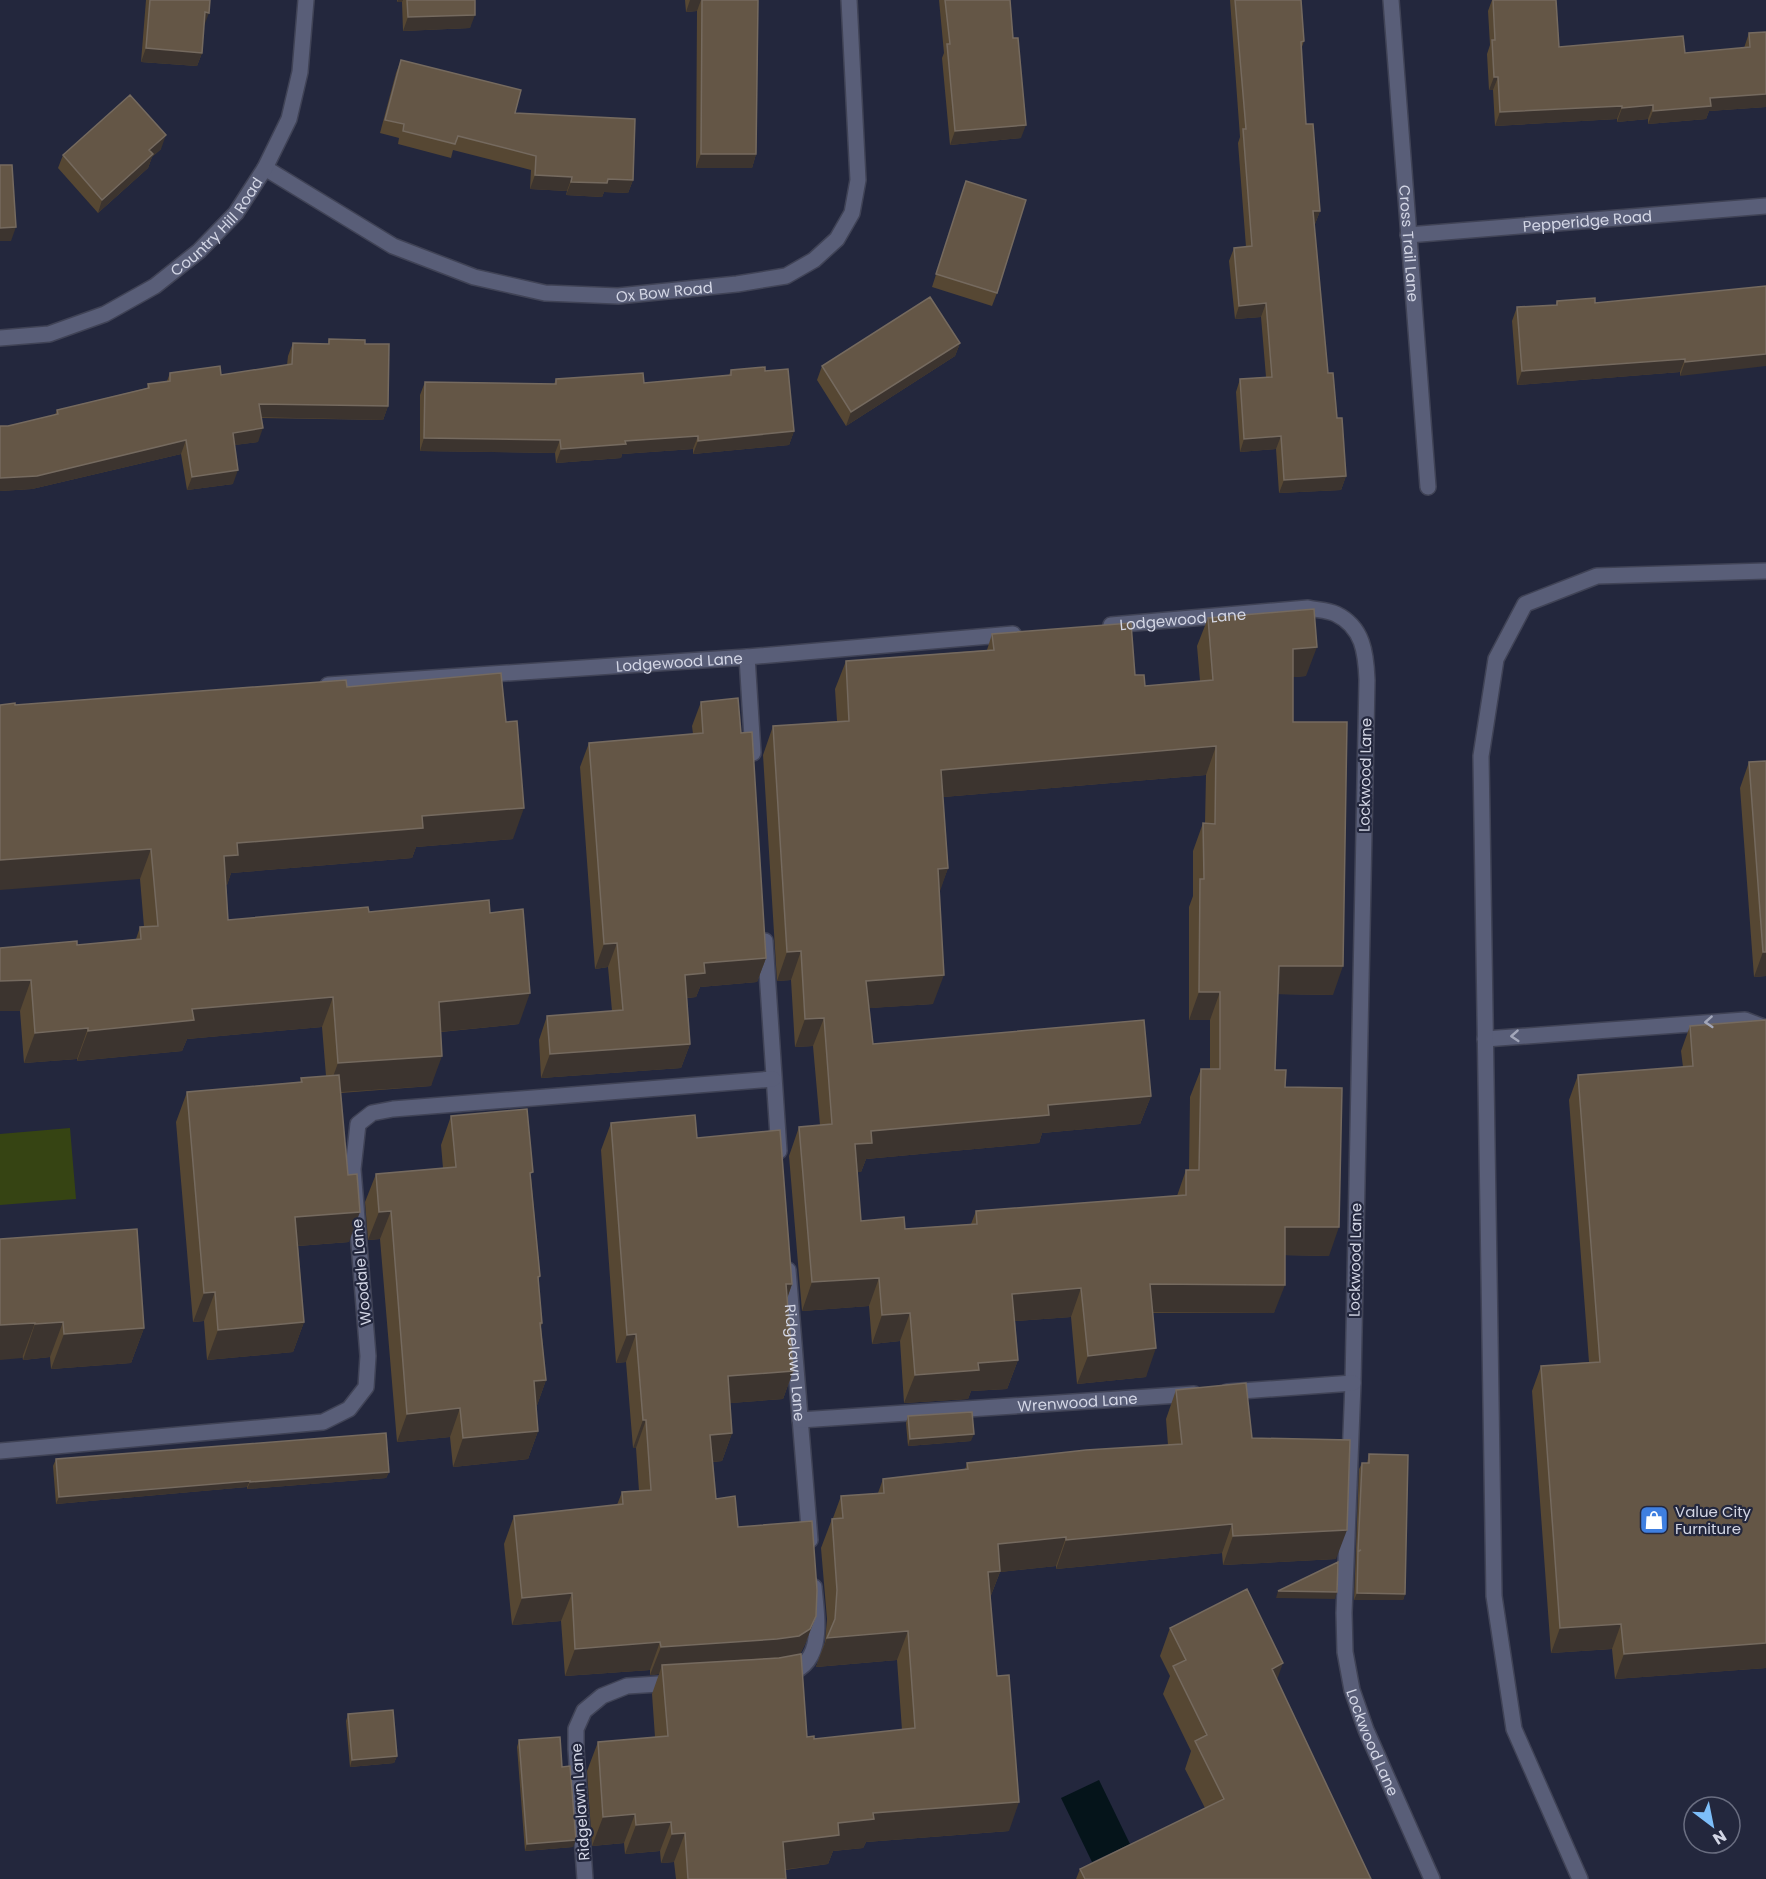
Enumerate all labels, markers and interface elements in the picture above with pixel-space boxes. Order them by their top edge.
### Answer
street label: Country Hill Road [166,173,267,281]
street label: Cross Trail Lane [1395,184,1424,303]
street label: Pepperidge Road [1522,205,1653,236]
street label: Ox Bow Road [615,276,714,307]
street label: Lodgewood Lane [1119,603,1247,635]
street label: Lodgewood Lane [615,647,743,676]
street label: Lockwood Lane [1354,718,1376,832]
one-way arrow [1705,1016,1714,1029]
one-way arrow [1510,1030,1519,1043]
street label: Lockwood Lane [1344,1203,1366,1317]
street label: Woodale Lane [346,1218,376,1326]
street label: Ridgelawn Lane [780,1303,811,1422]
street label: Wrenwood Lane [1017,1387,1138,1416]
place label: Value City Furniture [1675,1501,1752,1539]
shop icon: Value City Furniture [1638,1504,1670,1536]
street label: Lockwood Lane [1342,1686,1404,1799]
street label: Ridgelawn Lane [565,1743,595,1861]
north arrow [1682,1795,1742,1855]
text: N [1708,1824,1731,1850]

